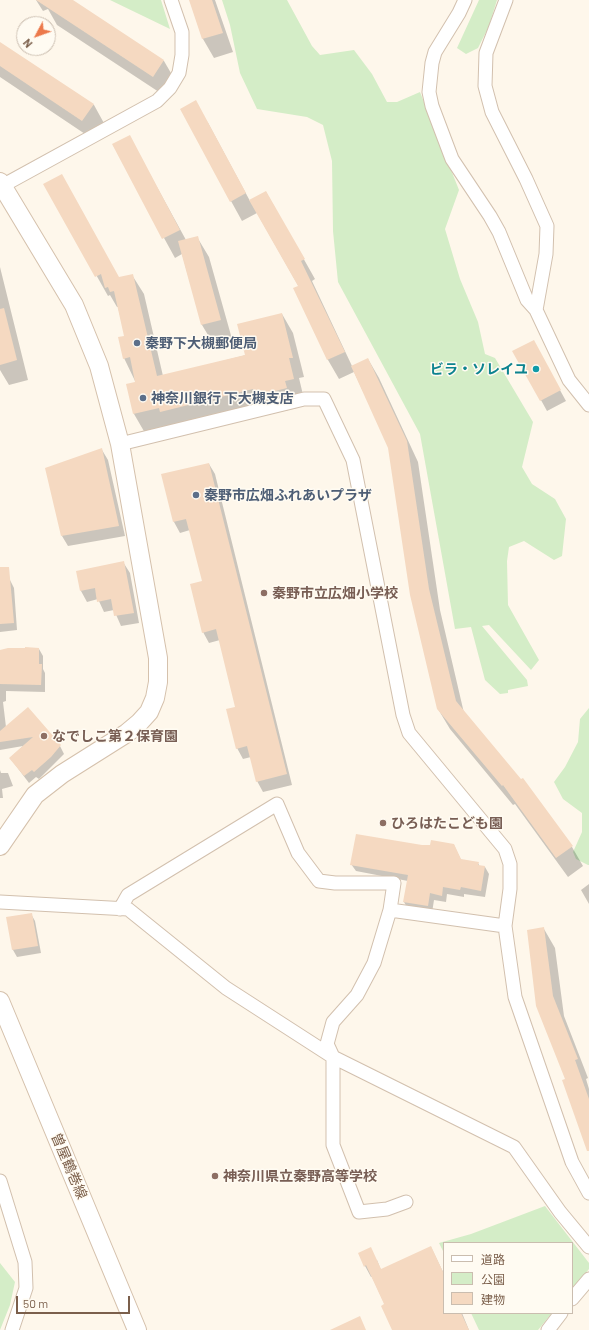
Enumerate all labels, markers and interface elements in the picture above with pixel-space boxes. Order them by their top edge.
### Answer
north arrow [16,16,56,56]
text: N [20,37,35,51]
place label: 秦野下大槻郵便局 [145,335,257,351]
marker: 秦野下大槻郵便局 [132,338,142,348]
place label: ビラ・ソレイユ [430,361,528,377]
marker: ビラ・ソレイユ [531,364,541,374]
place label: 神奈川銀行 下大槻支店 [151,390,294,406]
marker: 神奈川銀行 下大槻支店 [138,393,148,403]
place label: 秦野市広畑ふれあいプラザ [204,487,372,503]
marker: 秦野市広畑ふれあいプラザ [191,490,201,500]
place label: 秦野市立広畑小学校 [272,585,398,601]
marker: 秦野市立広畑小学校 [259,588,269,598]
place label: なでしこ第２保育園 [52,728,178,744]
marker: なでしこ第２保育園 [39,731,49,741]
place label: ひろはたこども園 [391,815,503,831]
marker: ひろはたこども園 [378,818,388,828]
street label: 曽屋鶴巻線 [48,1131,90,1201]
place label: 神奈川県立秦野高等学校 [223,1168,377,1184]
marker: 神奈川県立秦野高等学校 [210,1171,220,1181]
legend [443,1242,573,1314]
text: 道路 [481,1252,505,1266]
text: 公園 [481,1272,505,1286]
scale bar [18,1288,132,1314]
text: 建物 [481,1292,505,1306]
text: 50 m [23,1296,48,1310]

